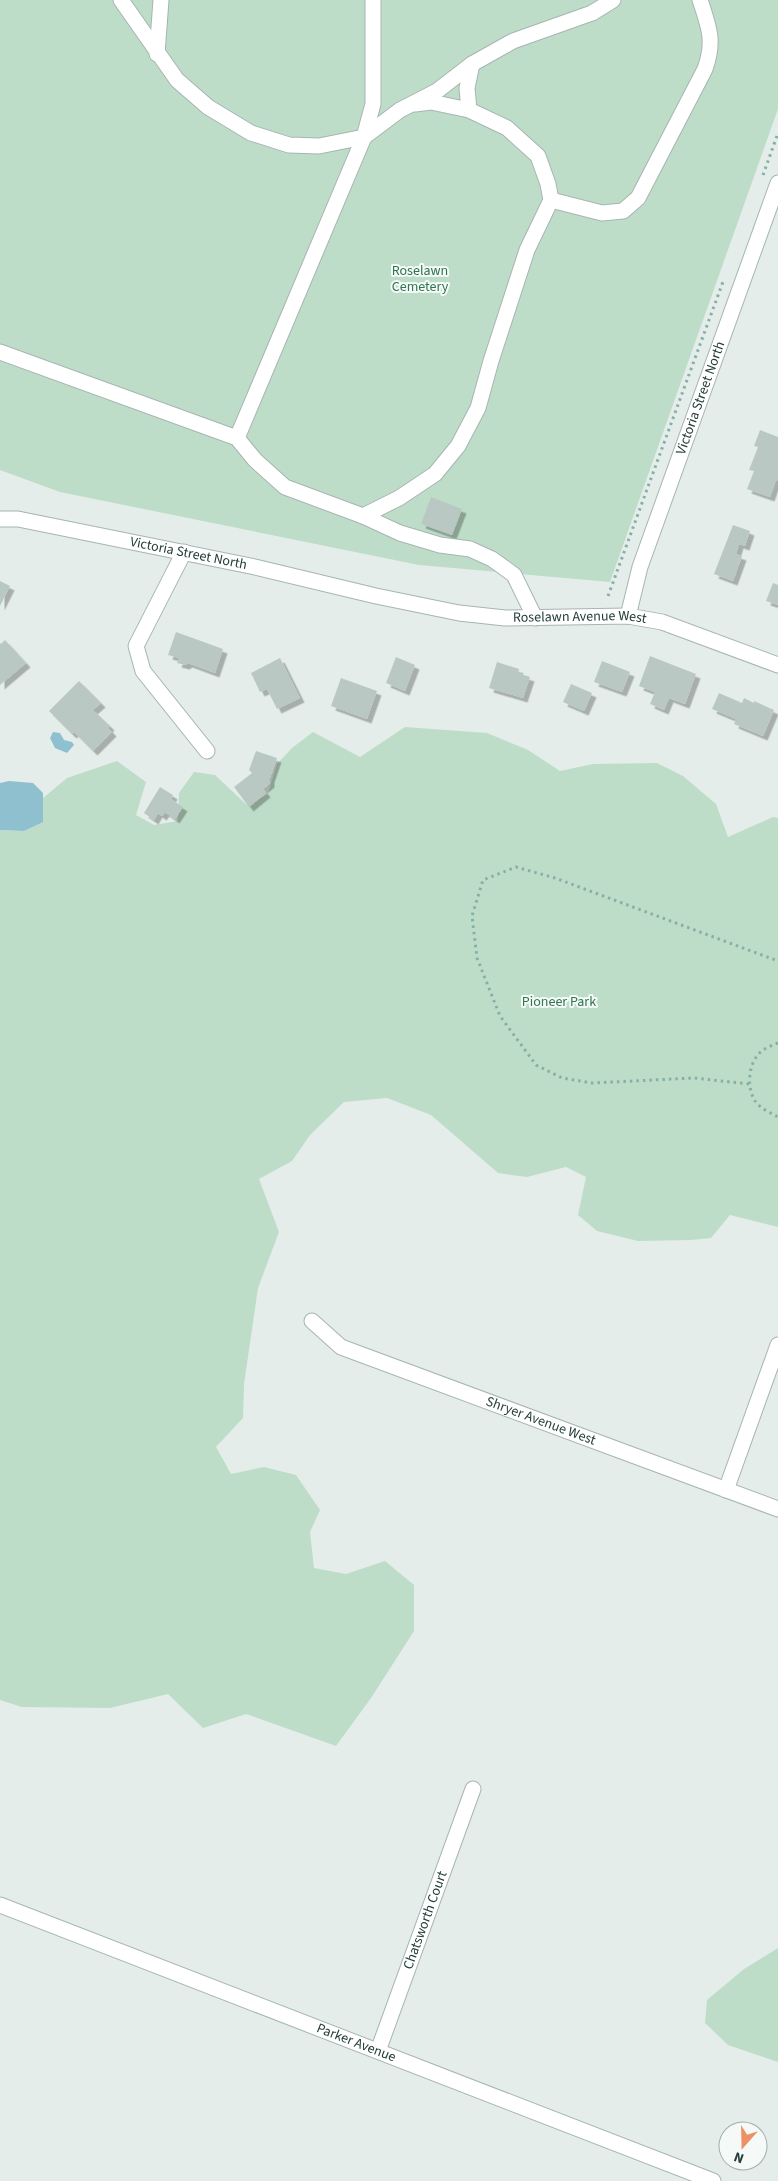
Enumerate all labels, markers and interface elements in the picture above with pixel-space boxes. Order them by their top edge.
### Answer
park label: Roselawn Cemetery [392,261,449,297]
street label: Victoria Street North [671,339,730,457]
street label: Victoria Street North [128,532,249,575]
street label: Roselawn Avenue West [513,606,648,629]
park label: Pioneer Park [522,992,596,1012]
street label: Shryer Avenue West [483,1392,599,1451]
street label: Chatsworth Court [398,1868,453,1972]
street label: Parker Avenue [314,2018,399,2067]
north arrow [718,2121,768,2171]
text: N [731,2146,747,2168]

